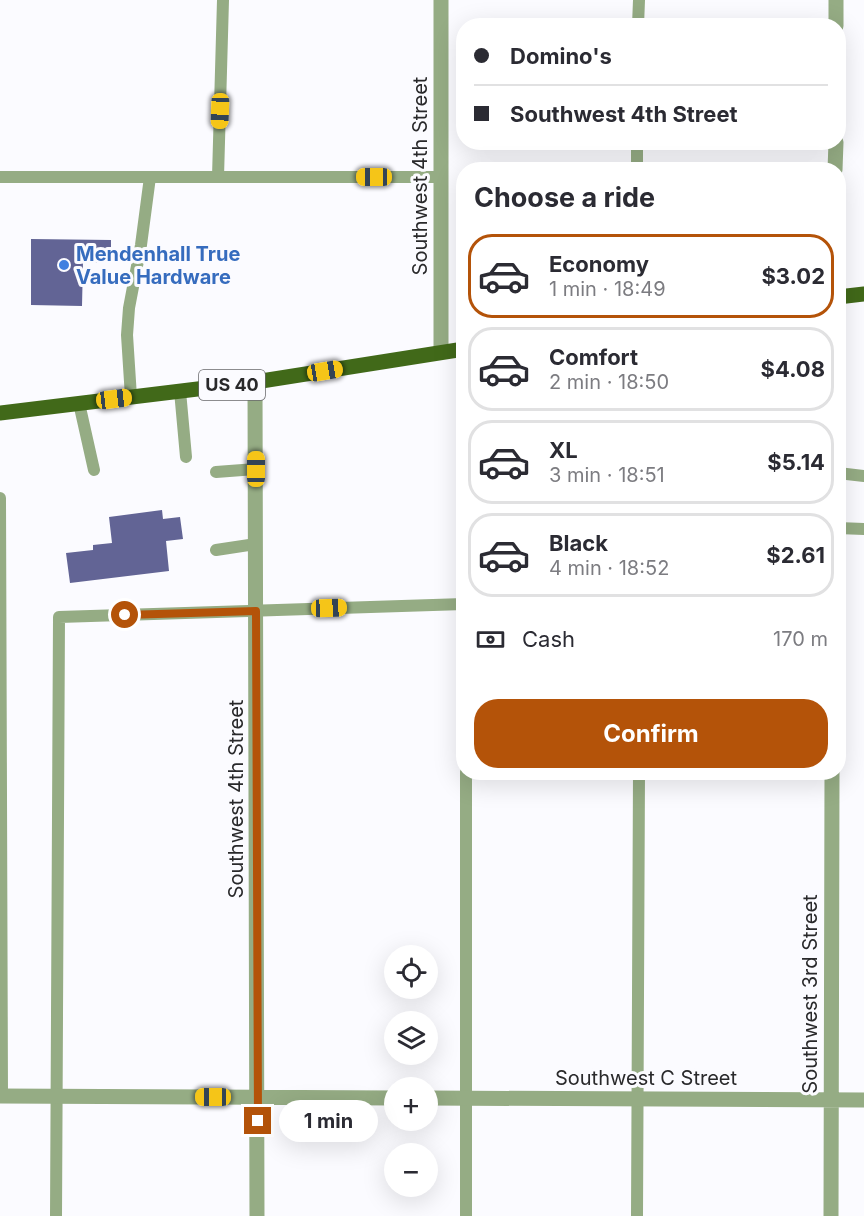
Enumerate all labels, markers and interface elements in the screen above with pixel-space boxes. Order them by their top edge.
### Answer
text: Domino's [510,43,612,69]
street label: Southwest 4th Street [408,76,432,275]
car [210,93,230,129]
text: Southwest 4th Street [510,101,738,127]
car [356,168,392,186]
text: Choose a ride [474,181,655,214]
place label: Mendenhall True Value Hardware [76,242,240,289]
icon: car [477,249,531,303]
text: Economy [549,251,649,277]
marker: Mendenhall True Value Hardware [57,258,71,272]
text: $3.02 [761,263,825,289]
text: 1 min · 18:49 [549,277,666,301]
icon: car [477,342,531,396]
text: Comfort [549,344,638,370]
text: $4.08 [761,356,825,382]
car [306,359,344,383]
road number: US 40 [199,370,265,400]
text: 2 min · 18:50 [549,370,669,394]
car [95,388,133,410]
icon: car [477,435,531,489]
text: XL [549,437,578,463]
text: $5.14 [767,449,825,475]
car [247,451,265,487]
text: 3 min · 18:51 [549,463,665,487]
icon: car [477,528,531,582]
text: Black [549,530,608,556]
text: $2.61 [766,542,825,568]
text: 4 min · 18:52 [549,556,669,580]
car [311,598,347,618]
route start [111,601,138,628]
icon: cash [474,623,507,656]
text: Cash [522,626,575,652]
text: 170 m [773,627,828,651]
street label: Southwest 4th Street [224,699,248,898]
button: Confirm [474,699,828,768]
street label: Southwest 3rd Street [798,894,822,1094]
map controls [384,945,438,1197]
button: locate [384,945,438,999]
button: layers [384,1011,438,1065]
street label: Southwest C Street [555,1066,737,1090]
button: + [384,1077,438,1131]
car [195,1088,231,1106]
callout: 1 min [279,1100,378,1142]
route end [244,1107,271,1134]
text: 1 min [304,1109,353,1133]
button: − [384,1143,438,1197]

